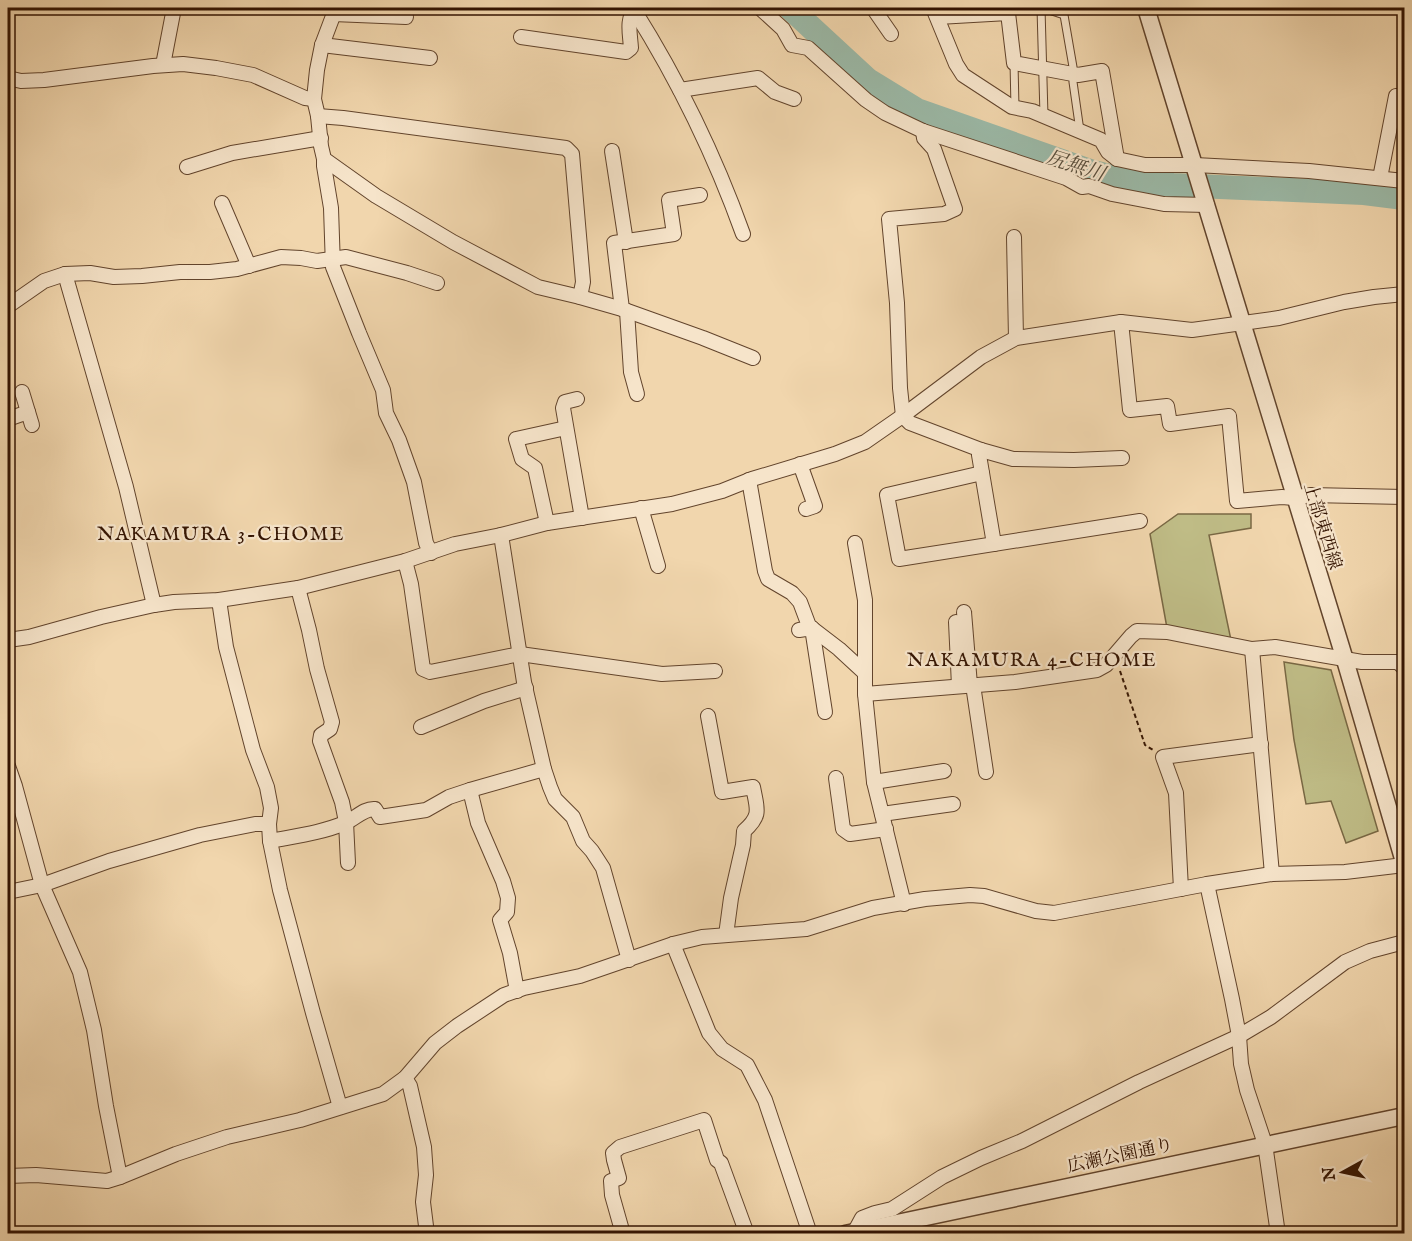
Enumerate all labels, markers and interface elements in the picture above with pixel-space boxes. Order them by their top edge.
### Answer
water label: 尻無川 [1043,145,1110,188]
street label: 上部東西線 [1297,480,1346,573]
district label: NAKAMURA 3-CHOME [97,522,345,547]
district label: NAKAMURA 4-CHOME [907,648,1157,673]
street label: 広瀬公園通り [1065,1134,1176,1179]
north arrow [1313,1142,1373,1202]
text: N [1319,1165,1341,1183]

